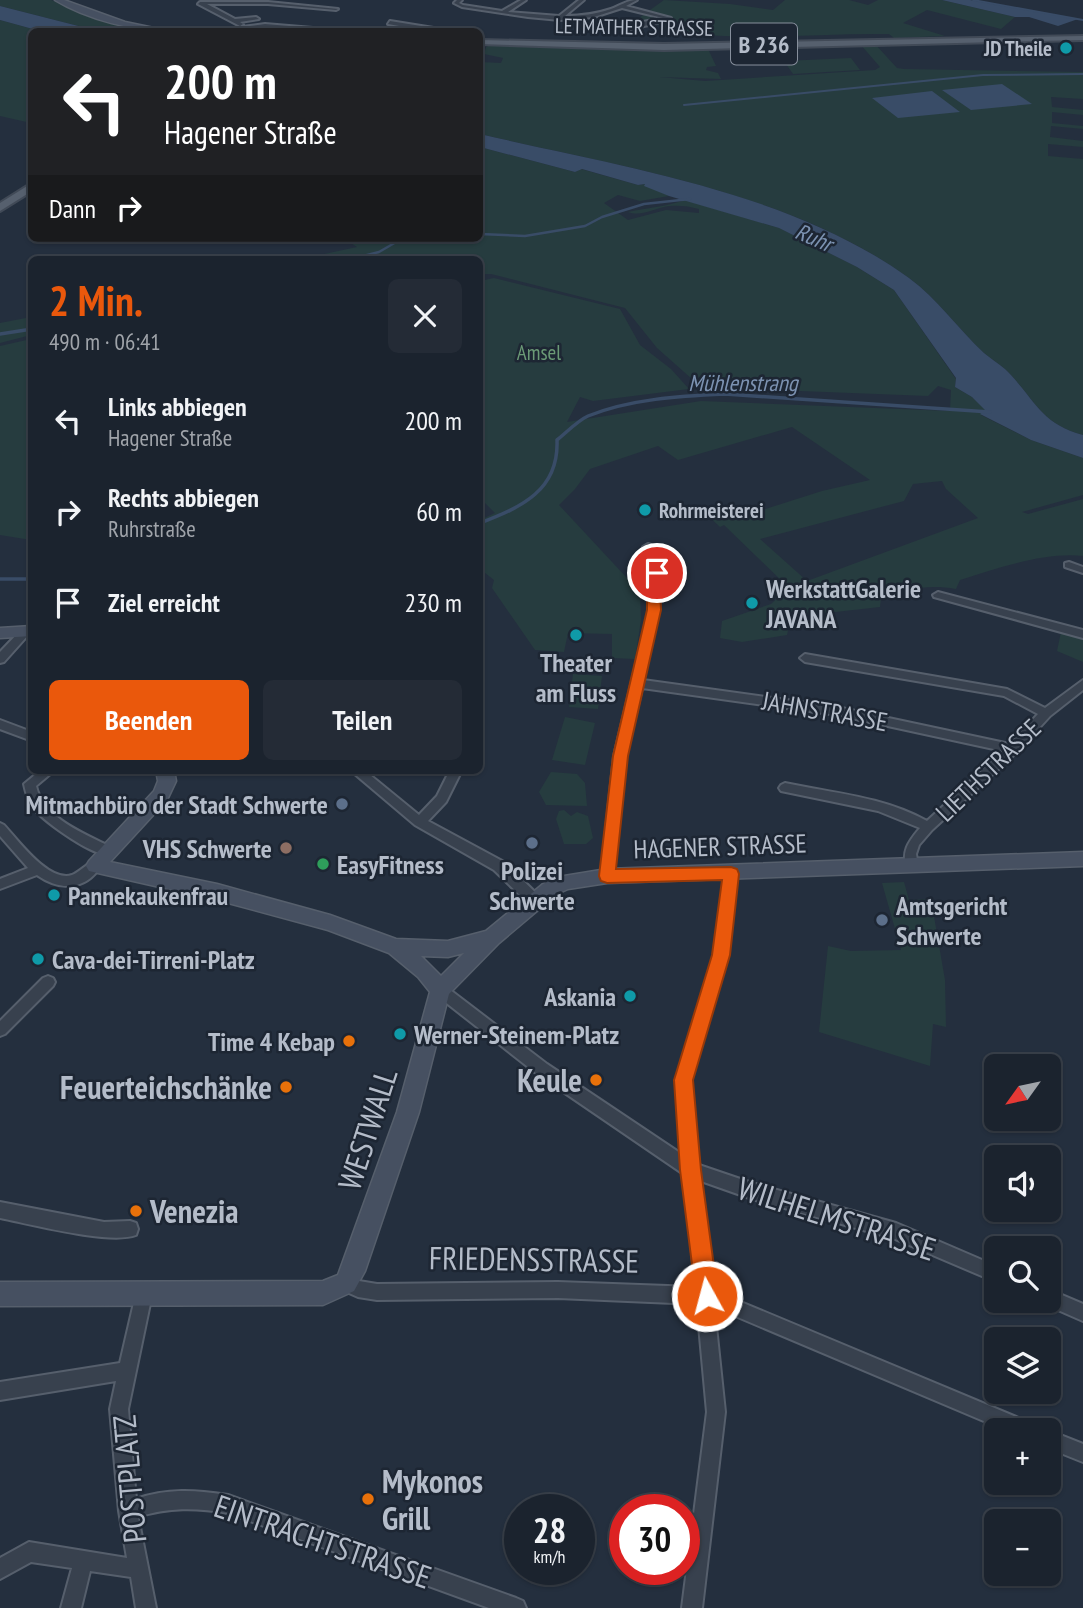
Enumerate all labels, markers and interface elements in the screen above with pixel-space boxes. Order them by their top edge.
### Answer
street label: LETMATHER STRASSE [555,12,713,42]
road number: B 236 [731,24,797,64]
place label: JD Theile [983,35,1052,62]
marker: JD Theile [1058,40,1074,56]
text: 200 m [164,49,277,113]
icon: left [49,56,140,147]
text: Hagener Straße [164,111,337,153]
icon: right [110,189,148,227]
text: Dann [49,192,96,225]
water label: Ruhr [791,216,840,259]
text: 2 Min. [49,273,143,328]
button: close [388,279,462,353]
text: 490 m · 06:41 [49,327,161,356]
park label: Amsel [517,339,561,366]
water label: Mühlenstrang [688,368,800,397]
text: Links abbiegen [108,390,247,423]
icon: left [49,402,87,440]
text: 200 m [404,404,462,437]
text: Hagener Straße [108,423,232,452]
text: Rechts abbiegen [108,481,259,514]
icon: right [49,493,87,531]
text: 60 m [416,495,462,528]
place label: Rohrmeisterei [659,497,764,524]
marker: Rohrmeisterei [637,502,653,518]
text: Ruhrstraße [108,514,196,543]
pin [627,543,687,603]
icon: arrive [638,554,676,592]
place label: WerkstattGalerie JAVANA [765,572,921,635]
icon: arrive [49,584,87,622]
text: Ziel erreicht [108,586,220,619]
text: 230 m [404,586,462,619]
marker: WerkstattGalerie JAVANA [744,595,760,611]
marker: Theater am Fluss [568,627,584,643]
place label: Theater am Fluss [536,646,616,709]
button: Beenden [49,680,249,760]
button: Teilen [263,680,462,760]
street label: JAHNSTRASSE [759,684,890,738]
street label: LIETHSTRASSE [928,712,1048,828]
place label: Mitmachbüro der Stadt Schwerte [26,788,328,821]
marker: Mitmachbüro der Stadt Schwerte [334,796,350,812]
street label: HAGENER STRASSE [633,826,807,866]
place label: VHS Schwerte [142,832,272,865]
marker: Polizei Schwerte [524,835,540,851]
marker: VHS Schwerte [278,840,294,856]
place label: EasyFitness [337,848,444,881]
place label: Polizei Schwerte [489,854,575,917]
marker: EasyFitness [315,856,331,872]
place label: Pannekaukenfrau [68,879,228,912]
marker: Pannekaukenfrau [46,887,62,903]
place label: Amtsgericht Schwerte [895,889,1008,952]
marker: Amtsgericht Schwerte [874,912,890,928]
place label: Cava-dei-Tirreni-Platz [52,943,255,976]
marker: Cava-dei-Tirreni-Platz [30,951,46,967]
place label: Askania [543,980,616,1013]
marker: Askania [622,988,638,1004]
place label: Werner-Steinem-Platz [413,1018,619,1051]
place label: Time 4 Kebap [208,1025,335,1058]
marker: Werner-Steinem-Platz [392,1026,408,1042]
marker: Time 4 Kebap [341,1033,357,1049]
north arrow [984,1054,1060,1130]
map controls [984,1054,1061,1586]
place label: Keule [517,1059,582,1101]
street label: WESTWALL [328,1063,406,1195]
place label: Feuerteichschänke [60,1066,272,1108]
marker: Keule [588,1072,604,1088]
marker: Feuerteichschänke [278,1079,294,1095]
button: sound [984,1145,1061,1222]
street label: WILHELMSTRASSE [733,1166,941,1270]
place label: Venezia [149,1190,238,1232]
marker: Venezia [128,1203,144,1219]
street label: FRIEDENSSTRASSE [429,1236,639,1282]
button: search [984,1236,1061,1313]
position arrow [670,1259,744,1333]
button: layers [984,1327,1061,1404]
street label: POSTPLATZ [102,1413,156,1545]
button: + [984,1418,1061,1495]
place label: Mykonos Grill [382,1460,483,1539]
street label: EINTRACHTSTRASSE [209,1484,437,1598]
marker: Mykonos Grill [360,1491,376,1507]
speed limit sign: 30 [609,1494,700,1585]
text: 28 [533,1507,566,1553]
button: − [984,1509,1061,1586]
text: km/h [534,1545,565,1568]

